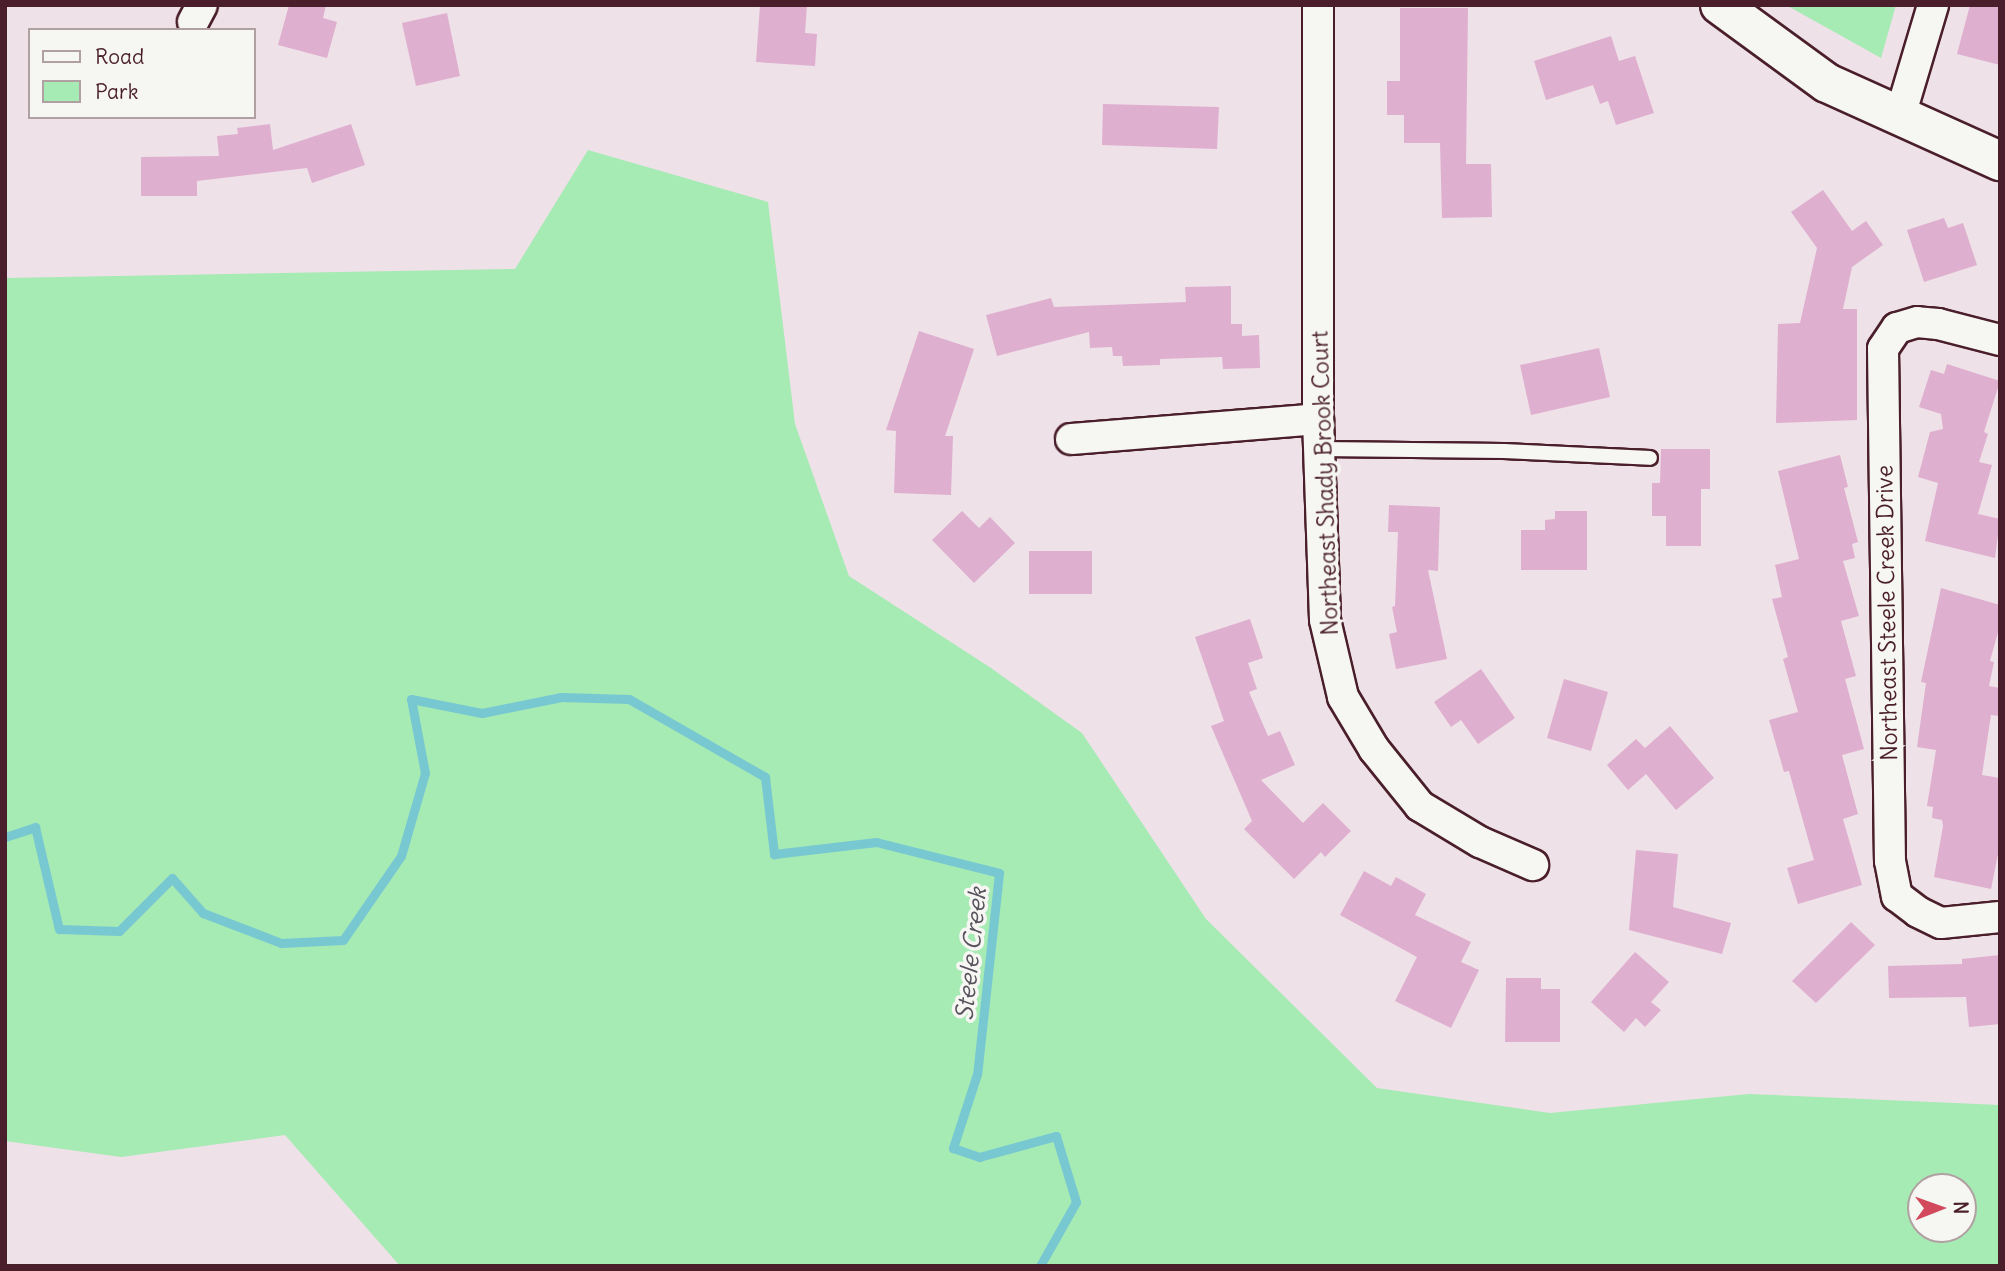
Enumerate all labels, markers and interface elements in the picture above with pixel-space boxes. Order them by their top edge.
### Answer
legend [28,28,256,119]
text: Road [95,43,144,70]
text: Park [95,78,138,105]
street label: Northeast Shady Brook Court [1306,330,1344,636]
street label: Northeast Steele Creek Drive [1871,465,1903,761]
water label: Steele Creek [950,886,992,1022]
north arrow [1907,1173,1977,1243]
text: N [1949,1201,1973,1214]

